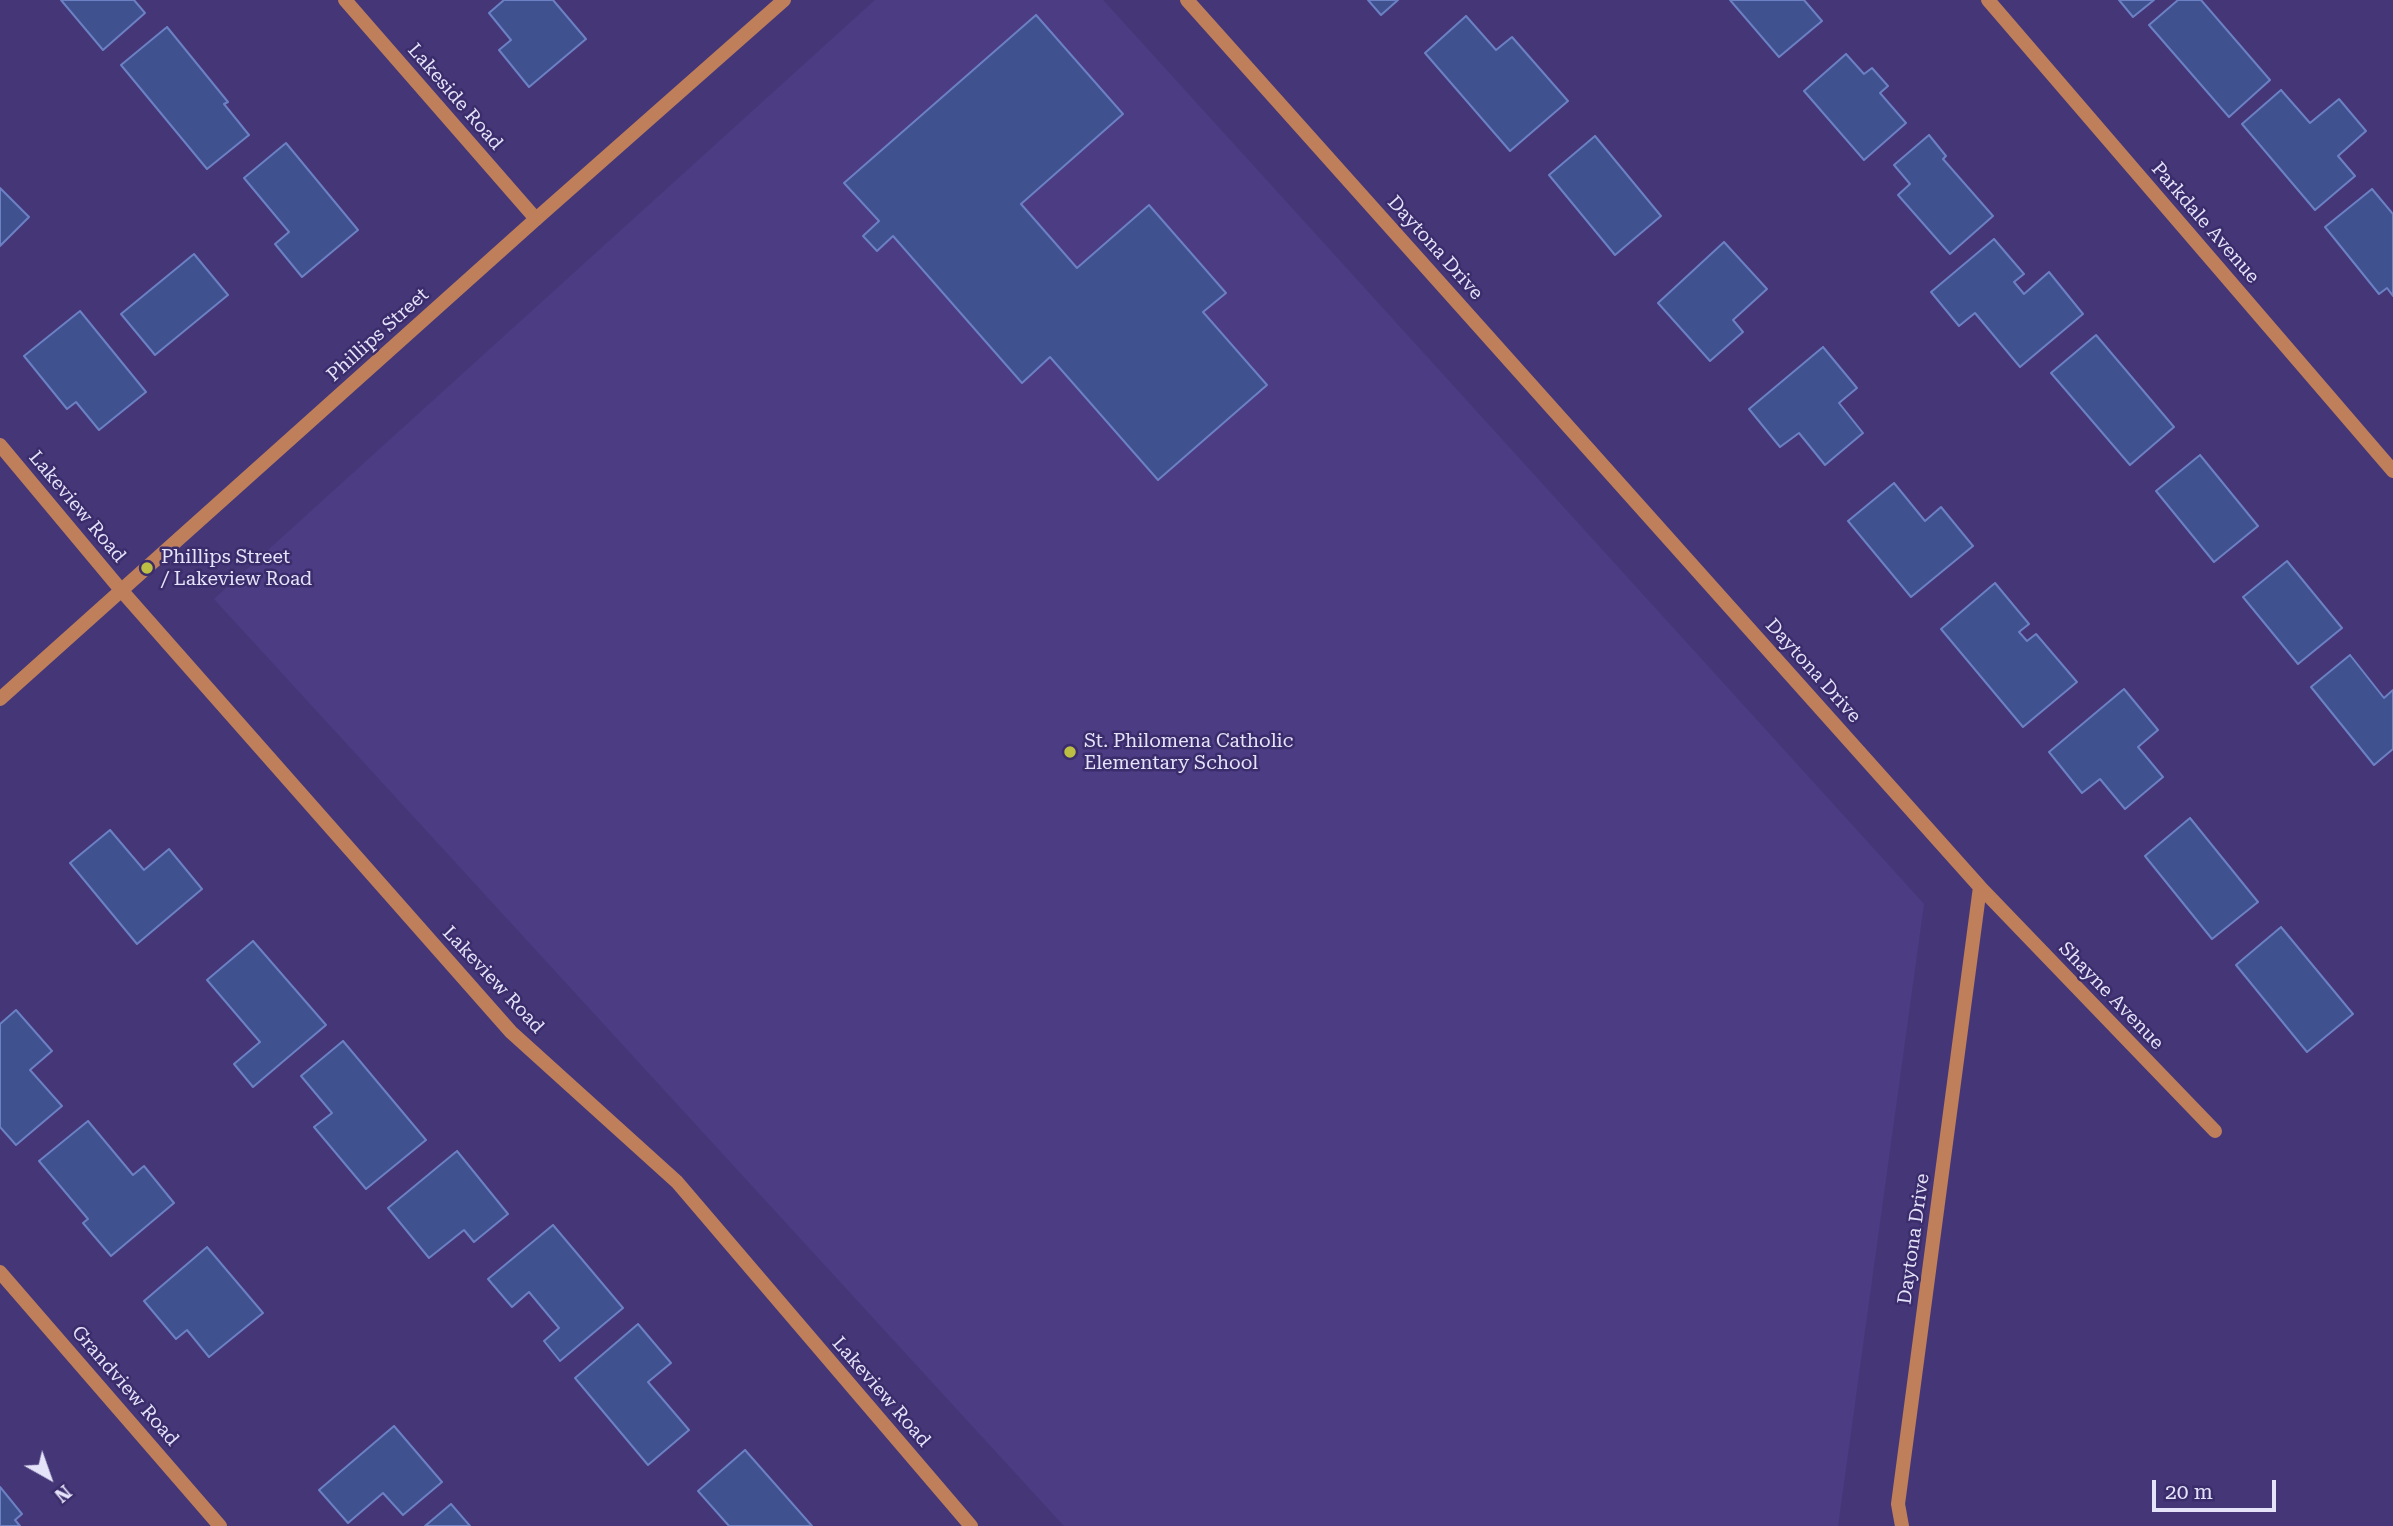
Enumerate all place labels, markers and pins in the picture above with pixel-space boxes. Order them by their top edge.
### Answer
place label: Phillips Street / Lakeview Road [161,546,312,590]
marker: Phillips Street / Lakeview Road [139,560,155,576]
place label: St. Philomena Catholic Elementary School [1084,730,1293,774]
marker: St. Philomena Catholic Elementary School [1062,744,1078,760]

